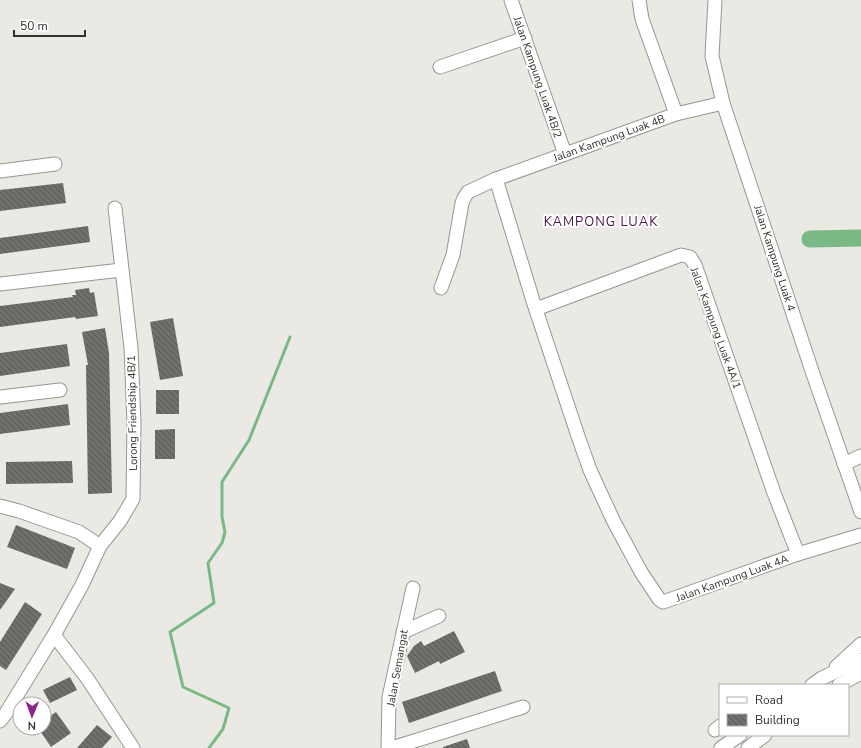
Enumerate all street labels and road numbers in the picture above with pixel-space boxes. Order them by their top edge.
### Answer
street label: Jalan Kampung Luak 4B/2 [509,13,565,140]
street label: Jalan Kampung Luak 4B [550,111,667,166]
street label: Jalan Kampung Luak 4 [750,202,799,313]
street label: Jalan Kampung Luak 4A/1 [686,264,745,391]
street label: Lorong Friendship 4B/1 [124,355,141,471]
street label: Jalan Kampung Luak 4A [673,551,790,606]
street label: Jalan Semangat [383,628,412,709]

